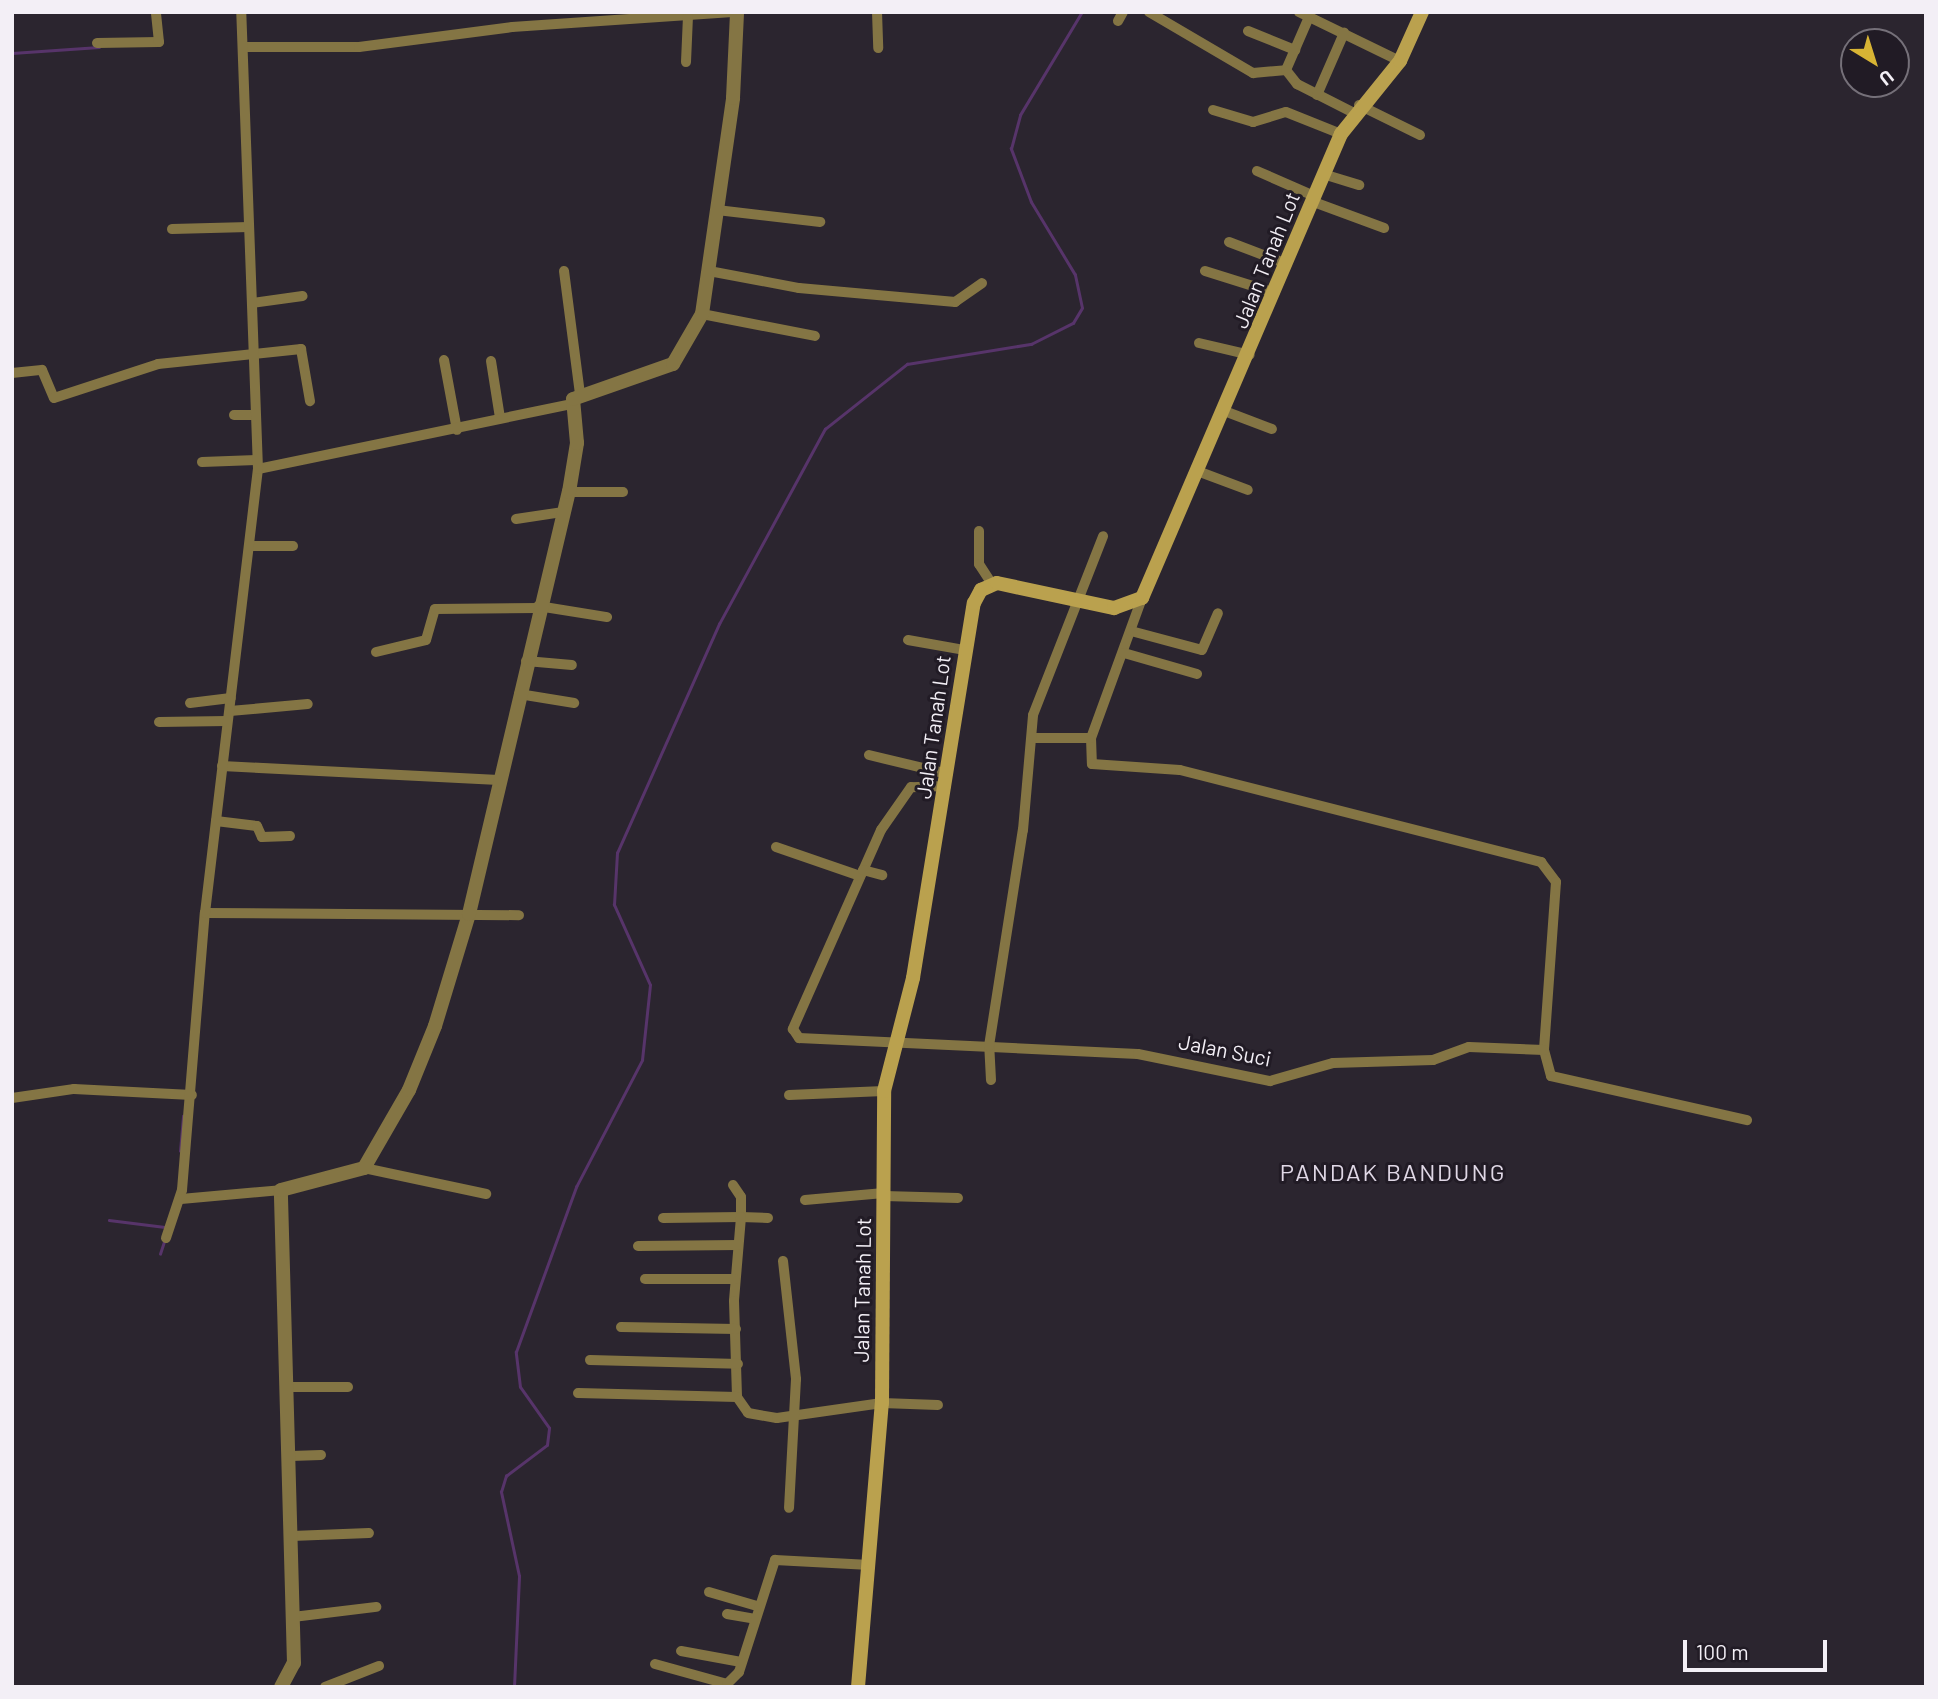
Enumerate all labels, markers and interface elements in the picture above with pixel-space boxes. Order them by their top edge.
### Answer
north arrow [1840,28,1910,98]
text: U [1875,66,1899,91]
street label: Jalan Tanah Lot [1227,188,1305,332]
street label: Jalan Tanah Lot [910,654,956,800]
street label: Jalan Suci [1177,1029,1273,1071]
district label: PANDAK BANDUNG [1281,1158,1505,1186]
street label: Jalan Tanah Lot [848,1217,876,1363]
scale bar [1686,1626,1829,1670]
text: 100 m [1696,1639,1749,1664]

